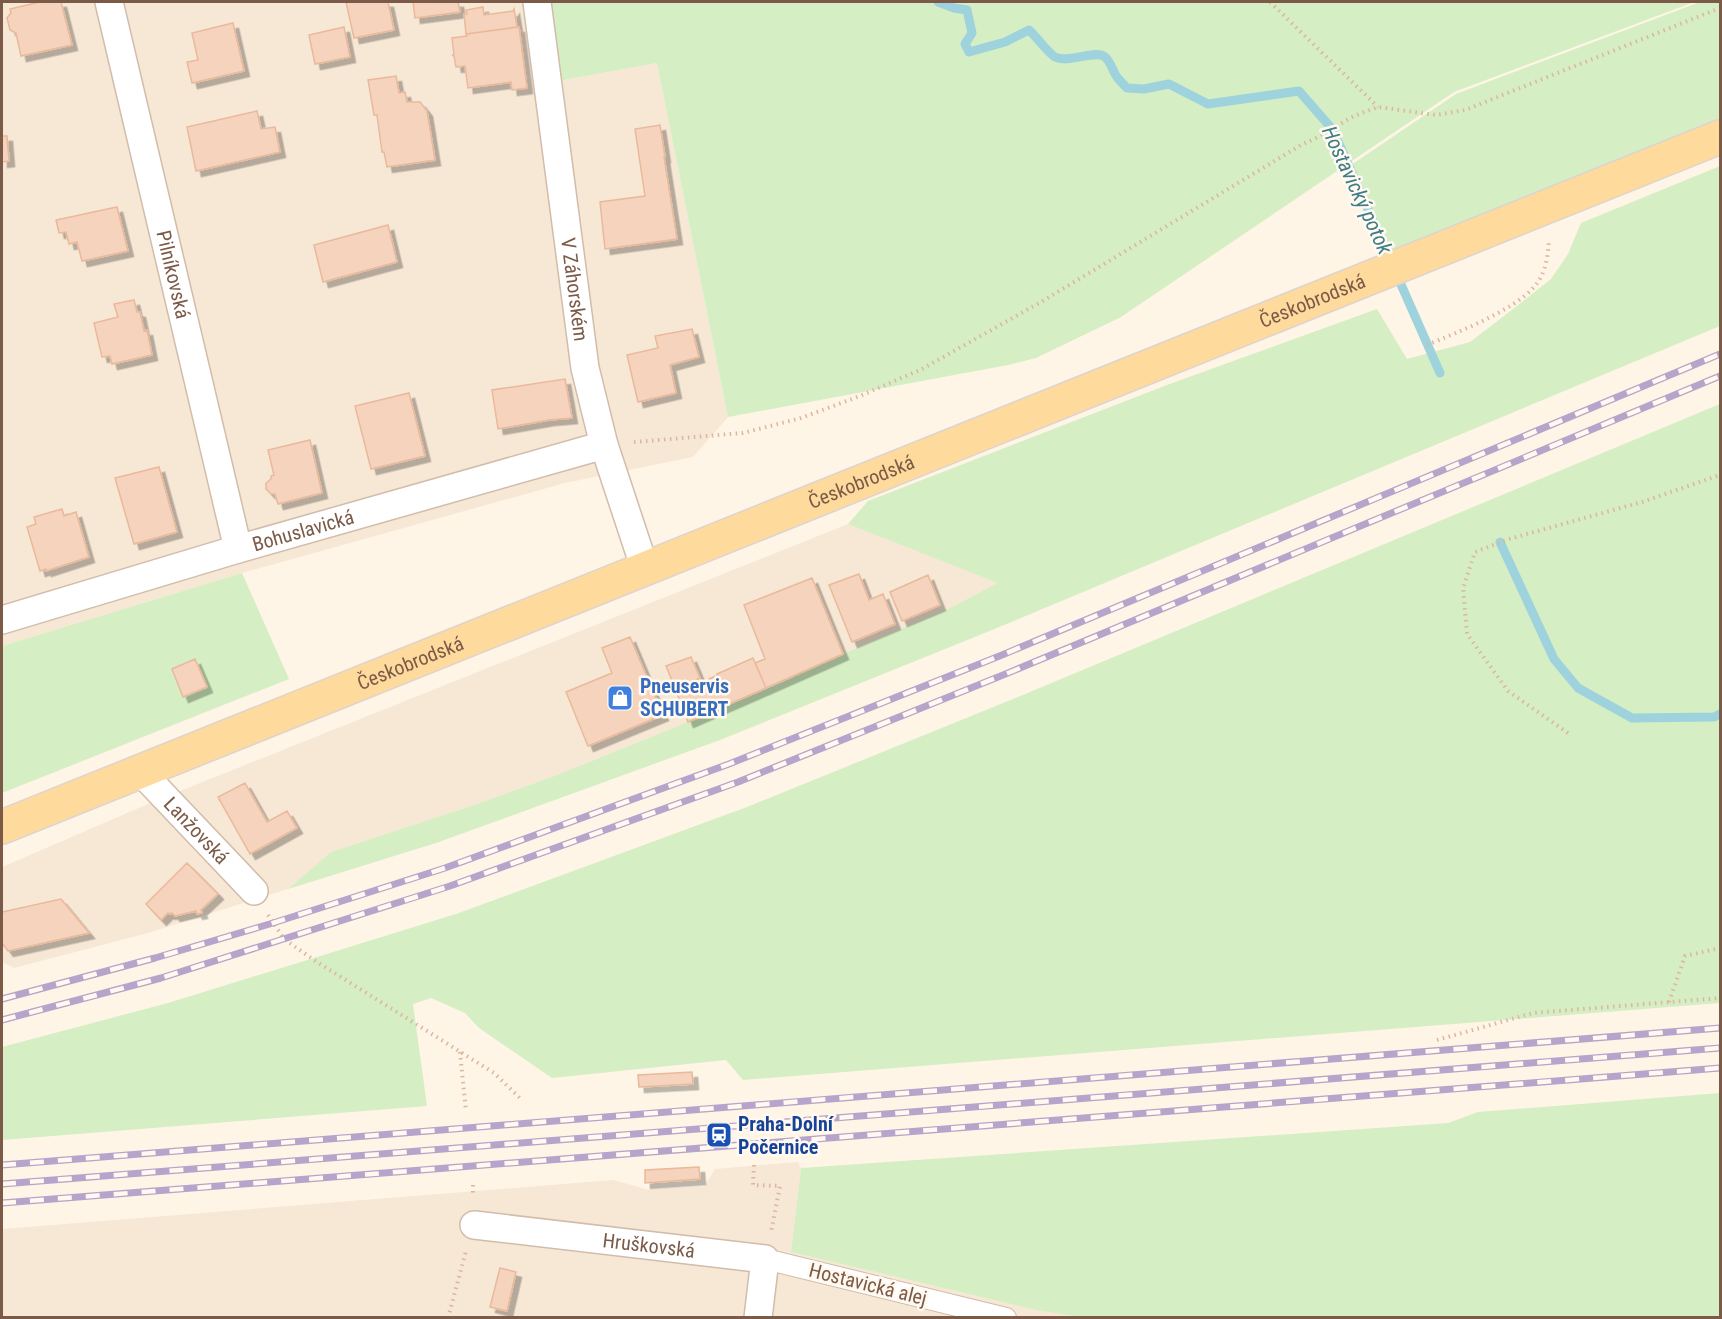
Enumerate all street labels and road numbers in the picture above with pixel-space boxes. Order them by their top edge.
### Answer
street label: Pilníkovská [151,228,195,321]
street label: V Záhorském [556,236,593,343]
street label: Českobrodská [1256,269,1369,333]
street label: Českobrodská [805,450,918,514]
street label: Bohuslavická [249,505,357,556]
street label: Českobrodská [354,631,467,695]
street label: Lanžovská [159,792,234,869]
street label: Hruškovská [601,1228,696,1263]
street label: Hostavická alej [807,1258,929,1310]

